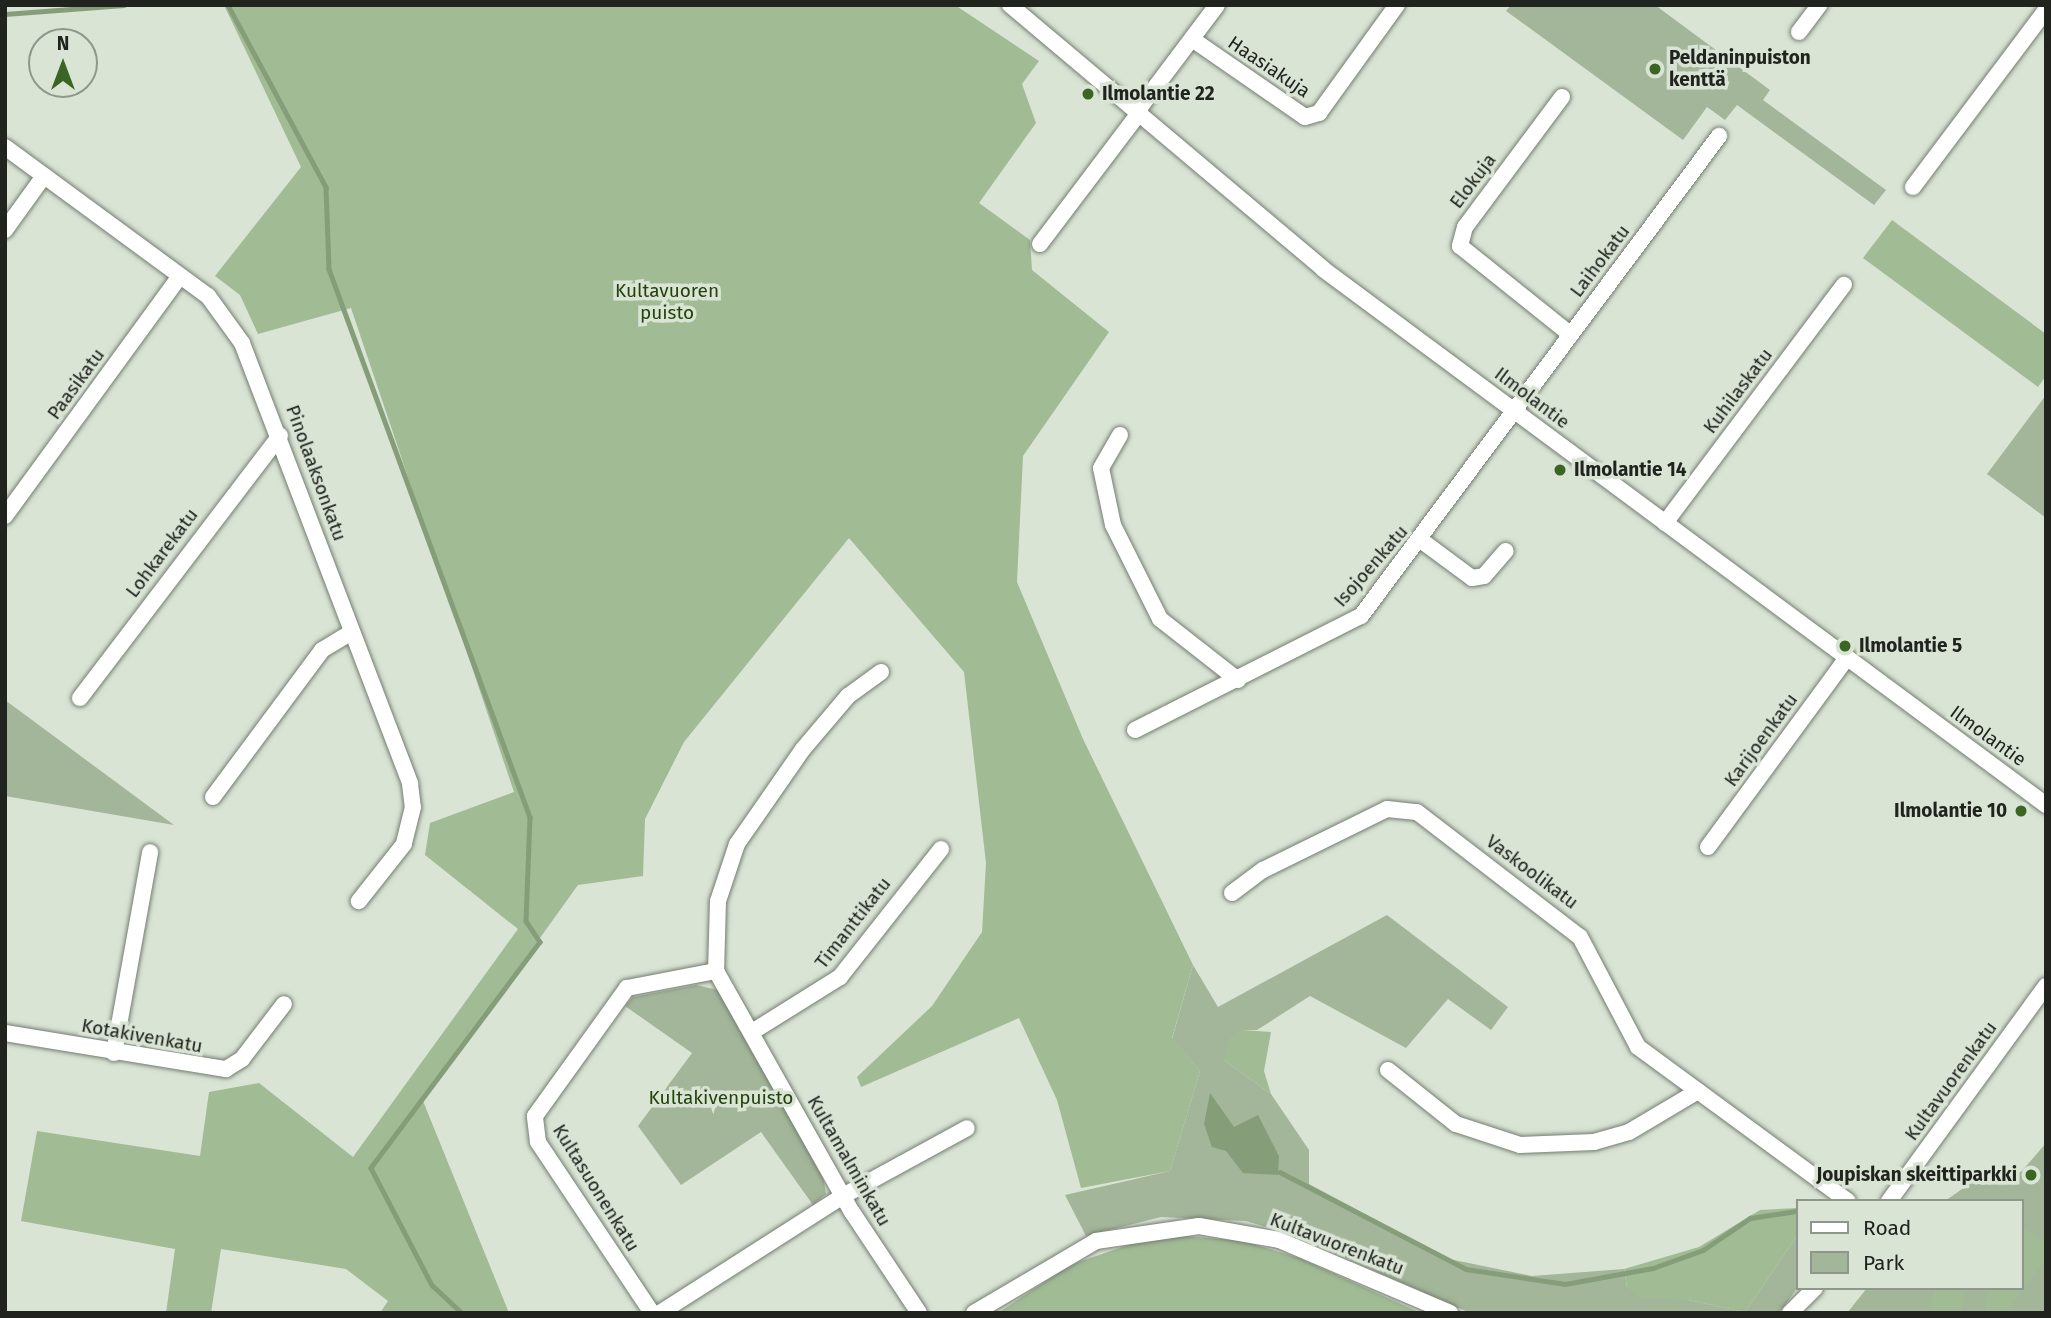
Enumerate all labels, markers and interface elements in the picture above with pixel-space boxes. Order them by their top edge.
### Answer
north arrow [28,28,98,98]
street label: Haasiakuja [1224,31,1314,103]
text: N [57,32,69,55]
place label: Peldaninpuiston kenttä [1669,47,1811,91]
marker: Peldaninpuiston kenttä [1647,61,1663,77]
place label: Ilmolantie 22 [1102,83,1215,105]
marker: Ilmolantie 22 [1080,86,1096,102]
street label: Elokuja [1445,149,1501,213]
street label: Laihokatu [1565,220,1635,302]
park label: Kultavuoren puisto [615,280,719,324]
street label: Paasikatu [43,344,109,424]
street label: Kuhilaskatu [1699,344,1777,438]
street label: Ilmolantie [1490,362,1574,434]
street label: Pinolaaksonkatu [281,402,351,544]
place label: Ilmolantie 14 [1574,459,1687,481]
marker: Ilmolantie 14 [1552,462,1568,478]
street label: Lohkarekatu [121,504,203,602]
street label: Isojoenkatu [1329,520,1413,612]
place label: Ilmolantie 5 [1859,635,1962,657]
marker: Ilmolantie 5 [1837,638,1853,654]
street label: Karijoenkatu [1720,689,1802,791]
street label: Ilmolantie [1946,701,2030,771]
place label: Ilmolantie 10 [1894,800,2007,822]
marker: Ilmolantie 10 [2013,803,2029,819]
street label: Vaskoolikatu [1482,830,1582,914]
street label: Timanttikatu [810,873,896,973]
street label: Kotakivenkatu [80,1014,204,1058]
street label: Kultavuorenkatu [1900,1017,2002,1145]
park label: Kultakivenpuisto [649,1087,793,1109]
street label: Kultamalminkatu [802,1092,896,1230]
street label: Kultasuonenkatu [548,1120,644,1256]
place label: Joupiskan skeittiparkki [1816,1164,2017,1186]
marker: Joupiskan skeittiparkki [2023,1167,2039,1183]
legend [1796,1199,2023,1290]
street label: Kultavuorenkatu [1267,1208,1407,1280]
text: Road [1863,1215,1911,1241]
text: Park [1863,1250,1904,1276]

